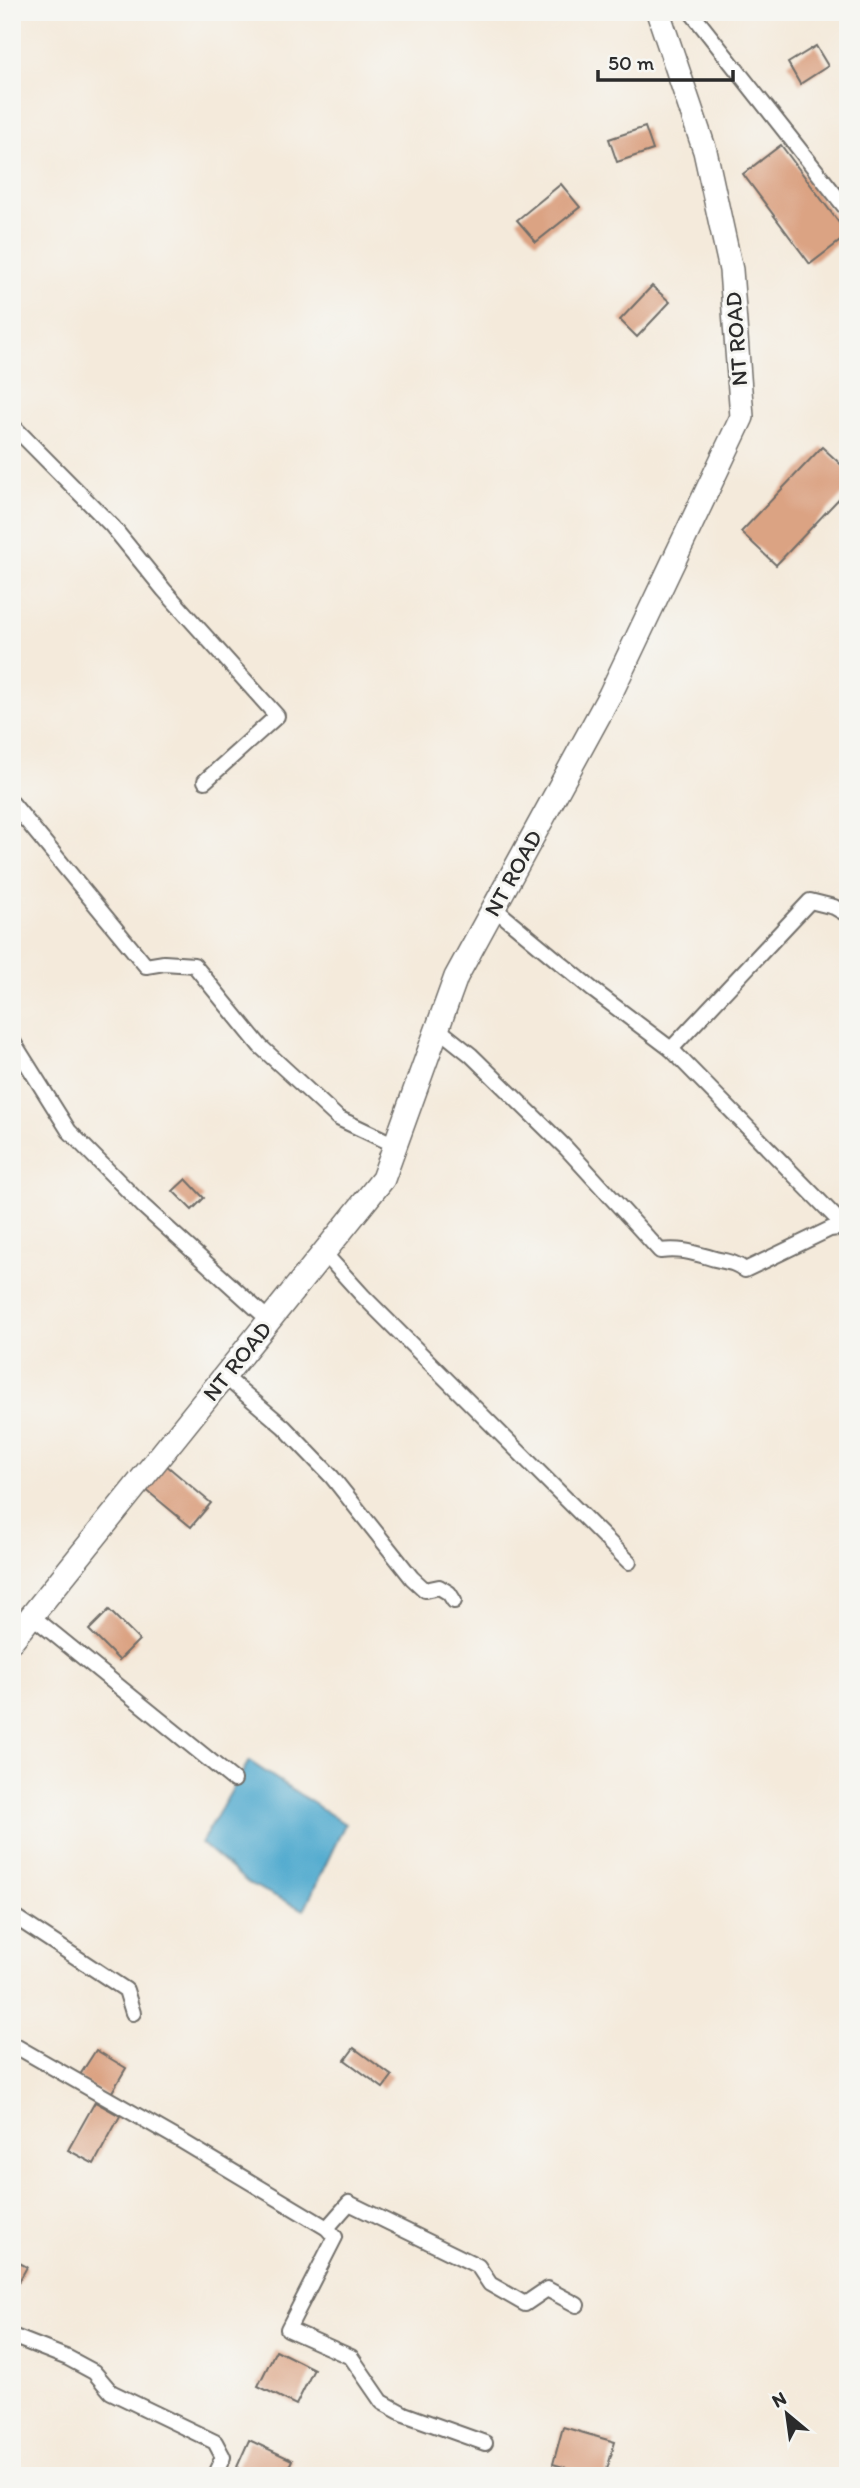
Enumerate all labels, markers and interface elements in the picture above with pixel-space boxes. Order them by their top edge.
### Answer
scale bar [598,38,732,82]
text: 50 m [608,50,655,75]
street label: NT ROAD [719,291,753,387]
street label: NT ROAD [478,825,548,921]
street label: NT ROAD [196,1316,278,1406]
north arrow [752,2380,822,2450]
text: N [768,2386,790,2413]

